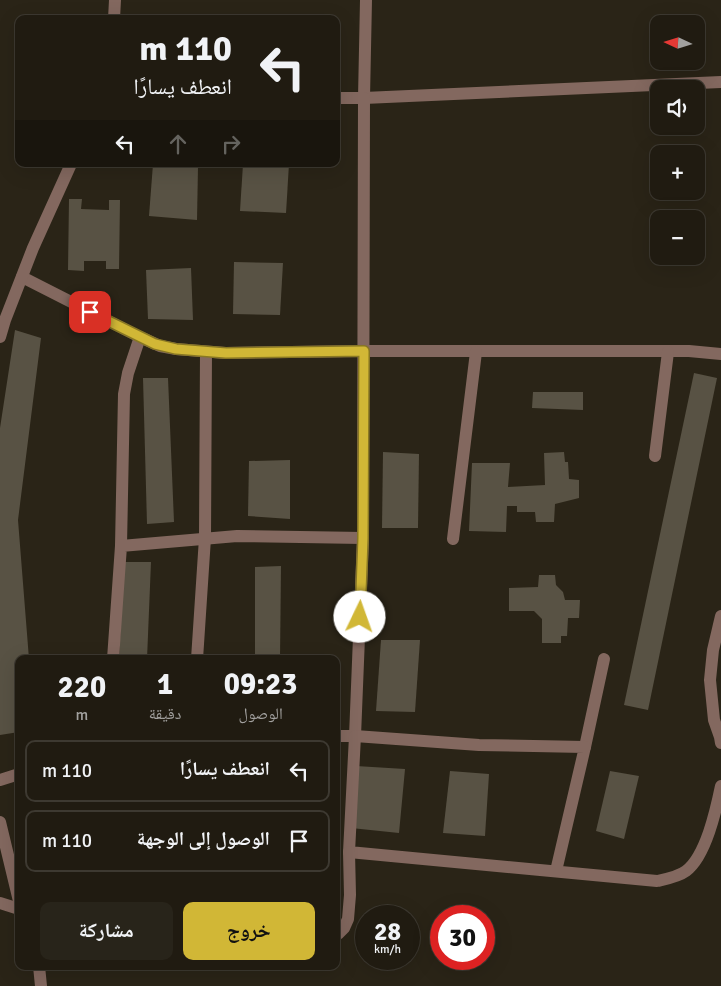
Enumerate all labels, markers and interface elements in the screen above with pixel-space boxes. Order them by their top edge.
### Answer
north arrow [650,15,705,70]
map controls [650,15,705,265]
text: 110 m [139,27,232,70]
icon: left [250,35,315,100]
text: انعطف يسارًا [134,73,232,100]
button: sound [650,80,705,135]
icon: left [111,130,139,158]
icon: ahead [164,130,192,158]
icon: right [217,130,245,158]
button: + [650,145,705,200]
button: − [650,210,705,265]
pin [69,291,111,333]
icon: arrive [76,298,104,326]
position arrow [333,590,385,642]
text: 1 [157,666,173,703]
text: 09:23 [224,666,297,703]
text: 220 [58,669,106,706]
text: دقيقة [149,704,181,724]
text: الوصول [238,704,283,724]
text: m [76,705,88,725]
text: انعطف يسارًا [180,757,270,781]
icon: left [285,757,313,785]
text: 110 m [42,759,92,783]
text: الوصول إلى الوجهة [137,827,270,851]
icon: arrive [285,827,313,855]
text: 110 m [42,829,92,853]
button: مشاركة [40,902,173,960]
button: خروج [183,902,315,960]
speed limit sign: 30 [430,905,495,970]
text: 28 [374,916,401,947]
text: km/h [374,942,401,957]

